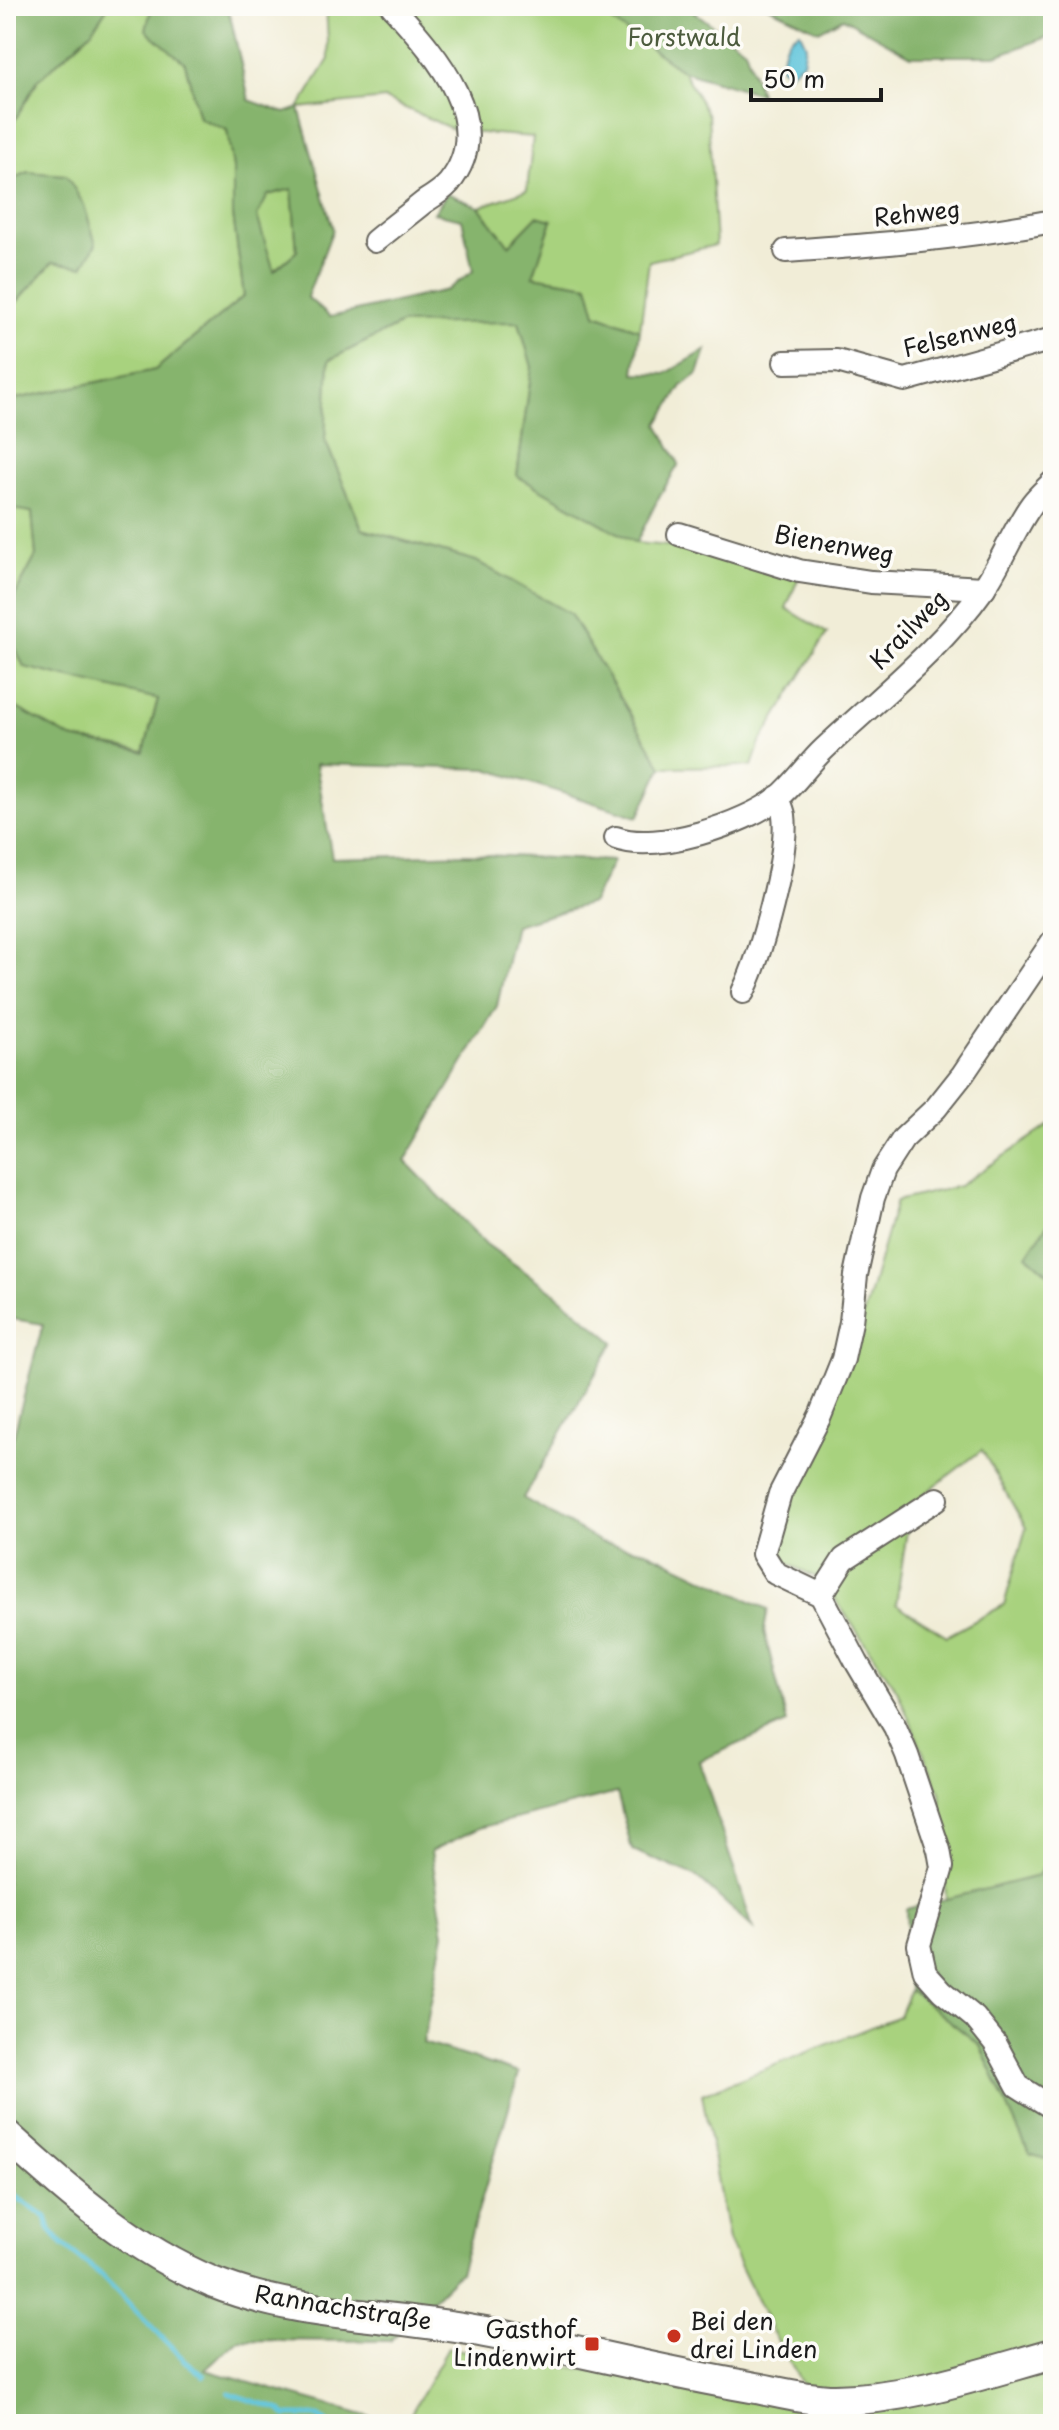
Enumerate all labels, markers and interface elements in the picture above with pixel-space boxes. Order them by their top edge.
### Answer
park label: Forstwald [627,18,741,54]
scale bar [751,52,881,102]
text: 50 m [763,60,825,96]
street label: Rehweg [872,190,962,234]
street label: Felsenweg [899,303,1020,366]
street label: Bienenweg [772,515,897,571]
street label: Krailweg [860,580,955,677]
street label: Rannachstraße [252,2274,434,2338]
place label: Bei den drei Linden [690,2302,817,2366]
place label: Gasthof Lindenwirt [454,2310,578,2374]
marker: Bei den drei Linden [665,2327,683,2345]
marker: Gasthof Lindenwirt [583,2335,601,2353]

